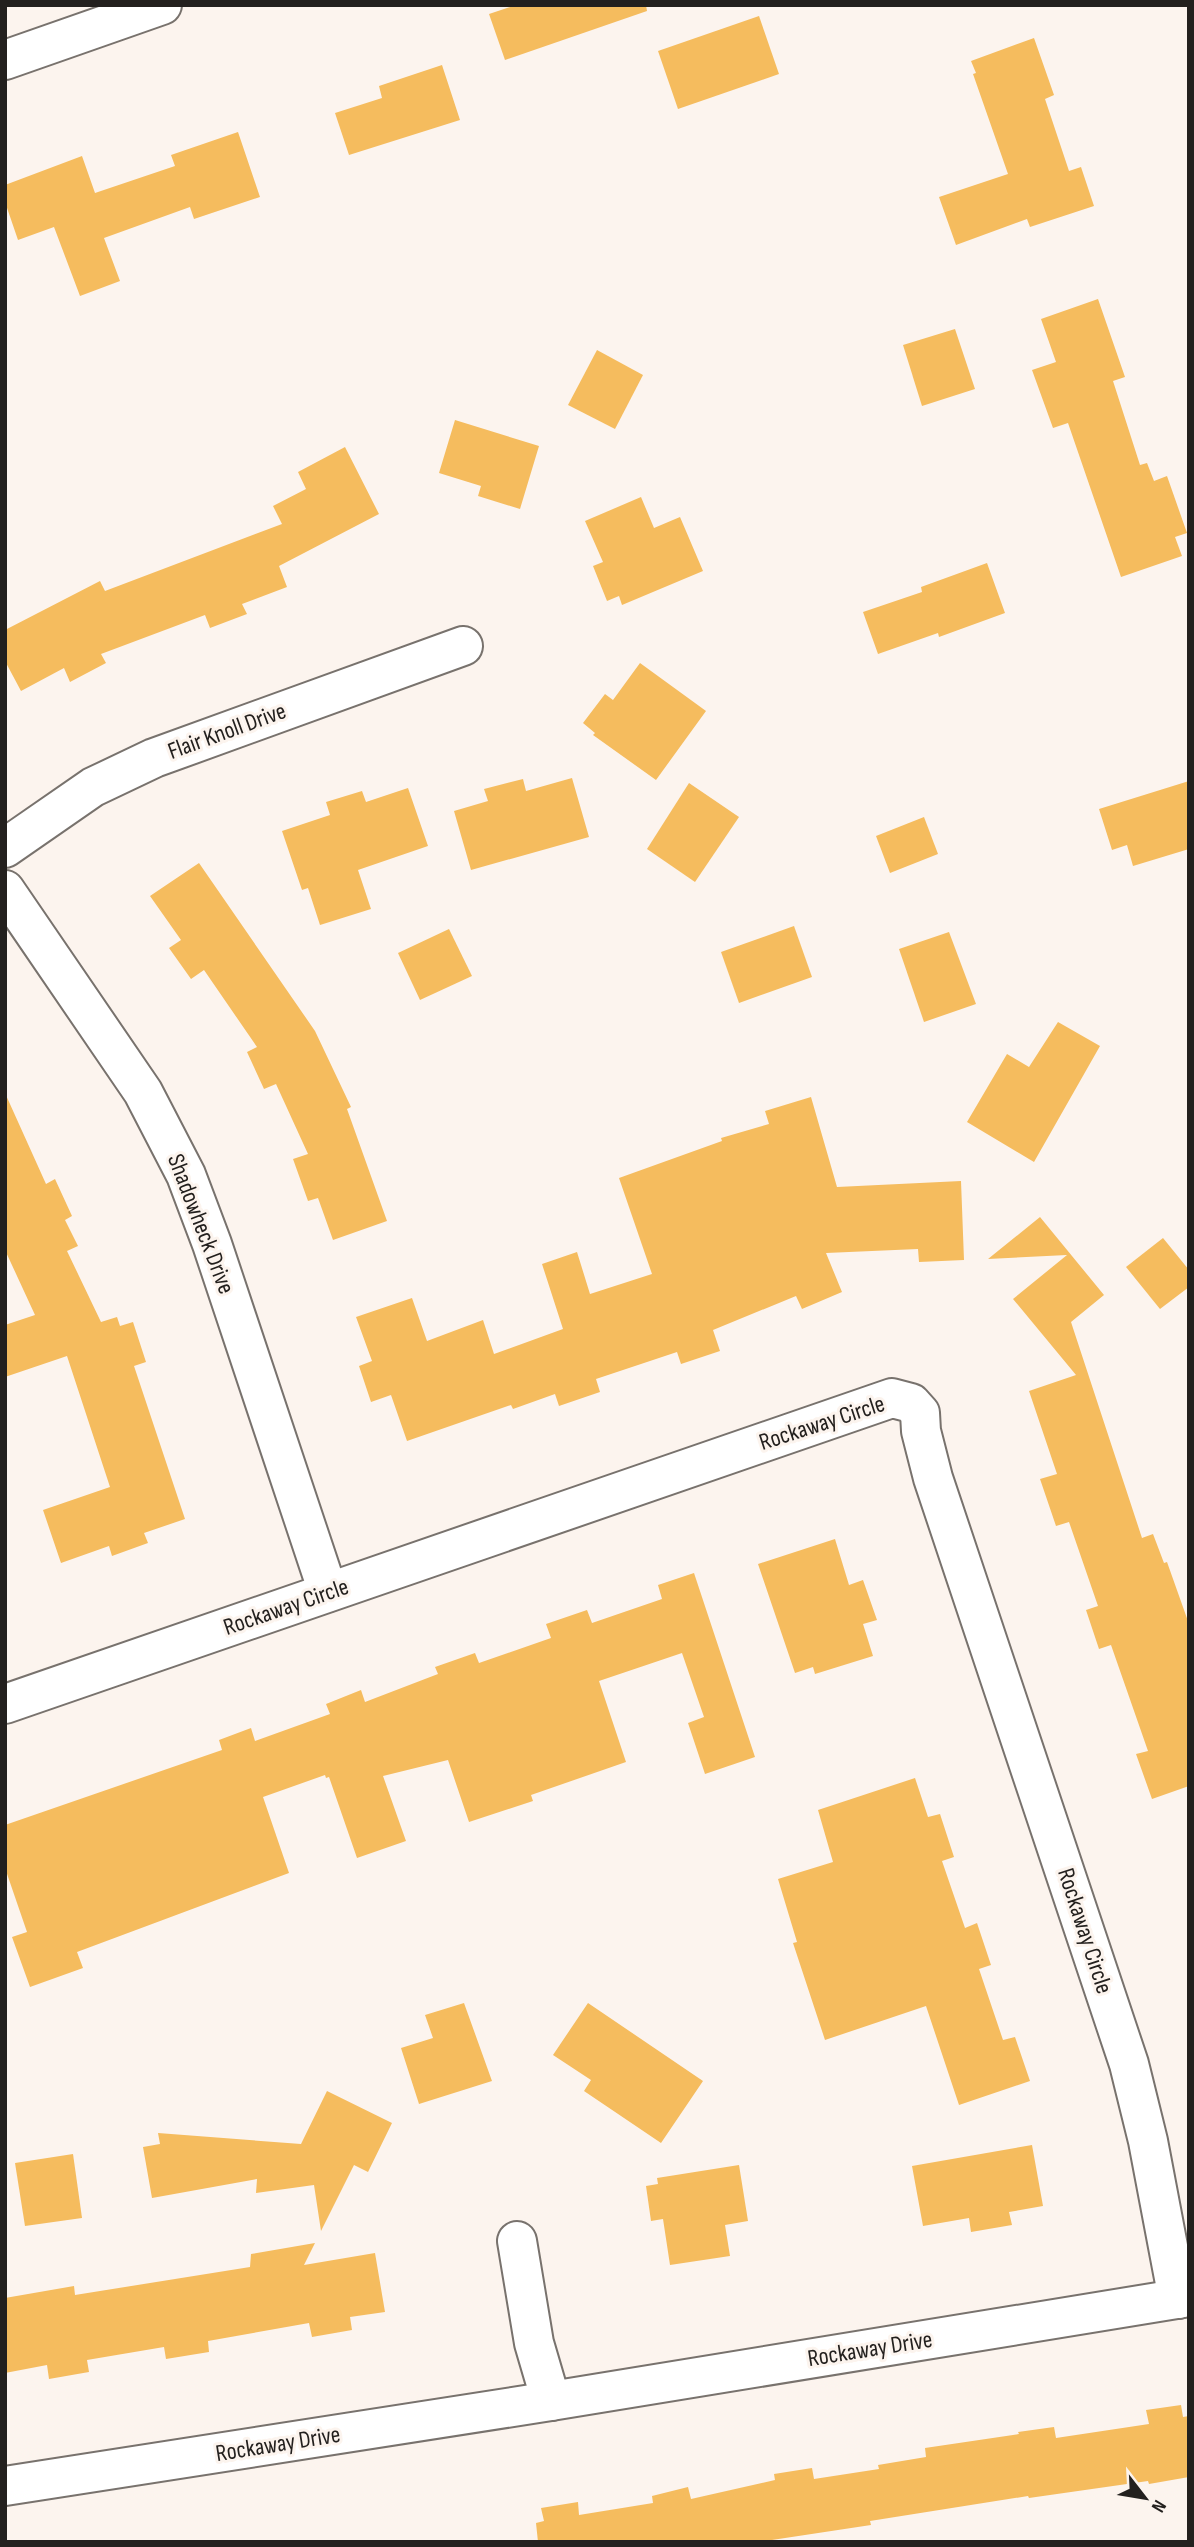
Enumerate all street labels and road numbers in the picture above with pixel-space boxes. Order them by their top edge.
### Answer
street label: Flair Knoll Drive [164,696,290,766]
street label: Shadowheck Drive [161,1150,241,1298]
street label: Rockaway Circle [756,1389,888,1457]
street label: Rockaway Circle [220,1572,352,1642]
street label: Rockaway Circle [1051,1865,1119,1997]
street label: Rockaway Drive [806,2325,934,2373]
street label: Rockaway Drive [214,2420,342,2468]

